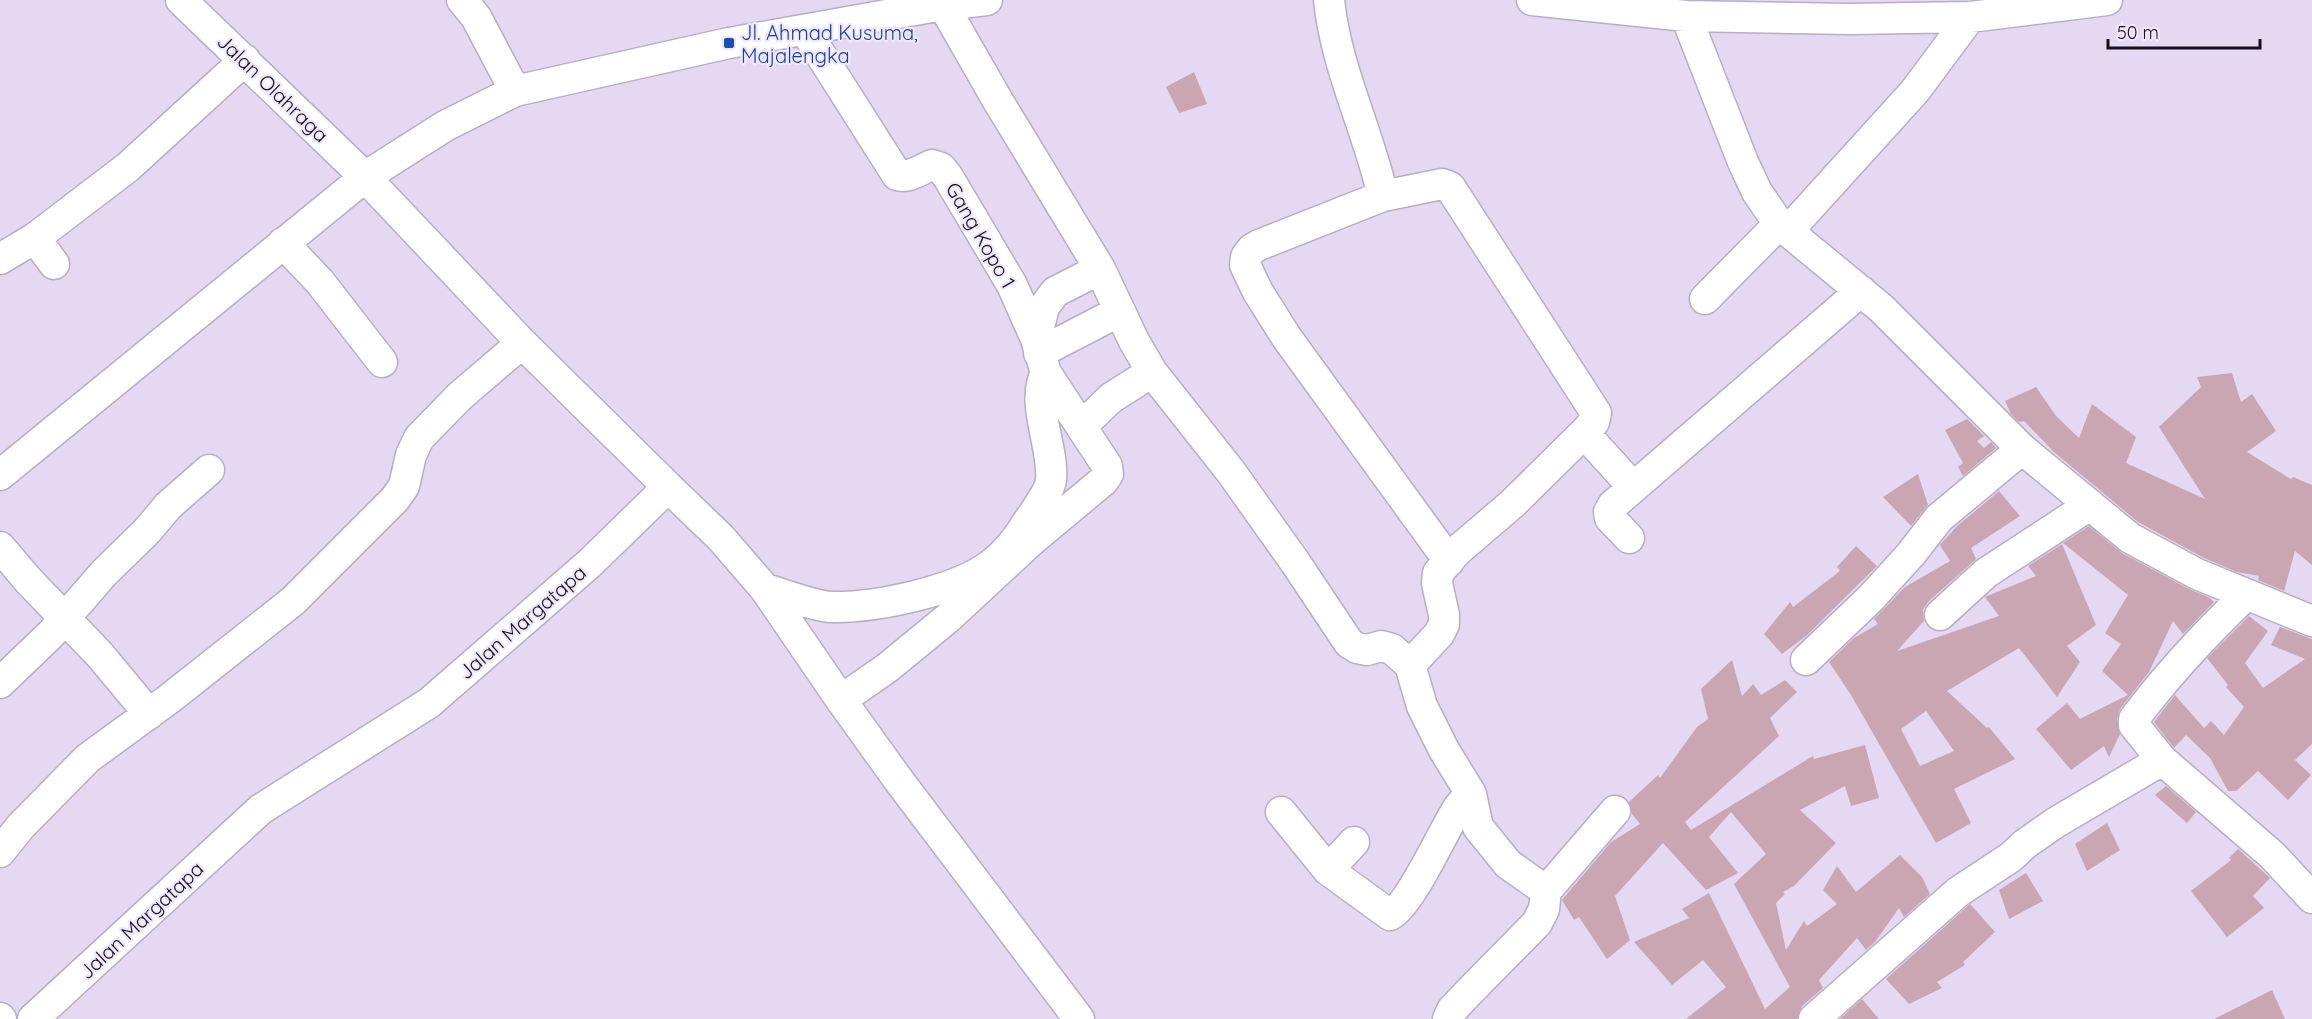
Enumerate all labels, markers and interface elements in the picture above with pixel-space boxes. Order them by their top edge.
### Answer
scale bar [2108,12,2260,50]
place label: Jl. Ahmad Kusuma, Majalengka [741,20,918,68]
text: 50 m [2117,21,2159,44]
street label: Jalan Olahraga [212,29,334,147]
marker: Jl. Ahmad Kusuma, Majalengka [722,36,736,50]
street label: Gang Kopo 1 [941,178,1021,292]
street label: Jalan Margatapa [453,560,591,684]
street label: Jalan Margatapa [74,856,208,984]

